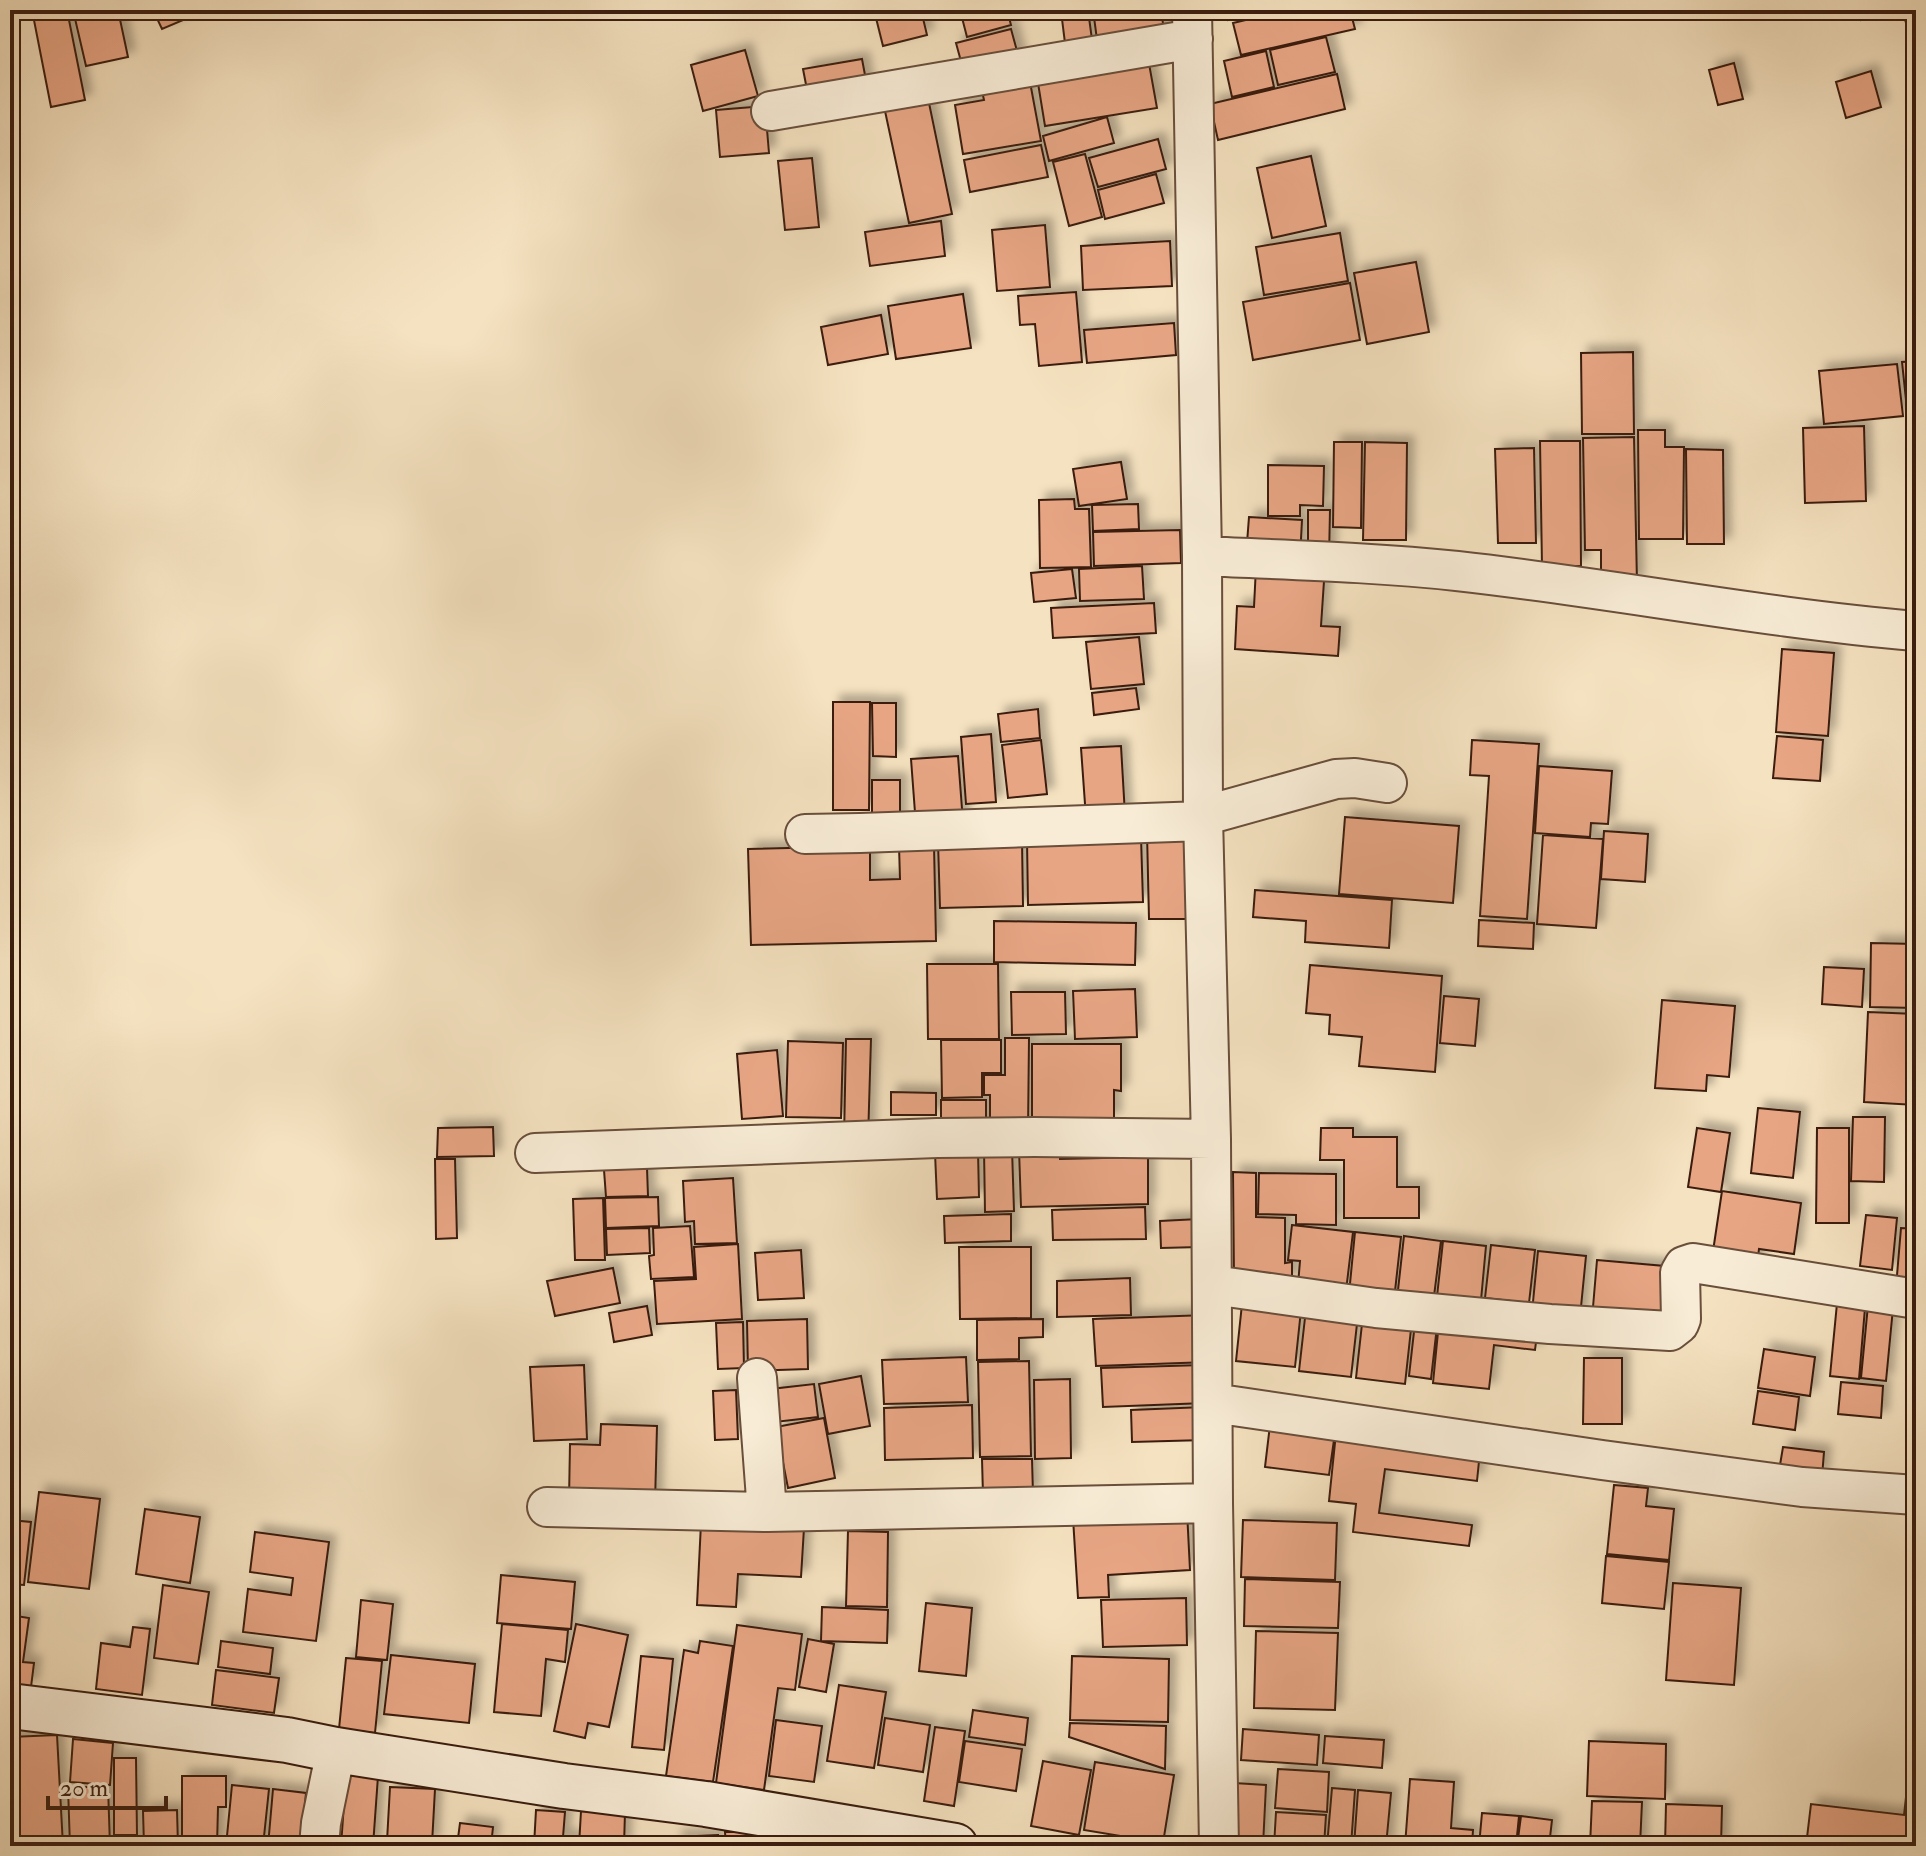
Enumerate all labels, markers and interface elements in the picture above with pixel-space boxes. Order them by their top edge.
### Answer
scale bar [48,1760,166,1810]
text: 20 m [60,1773,109,1804]

